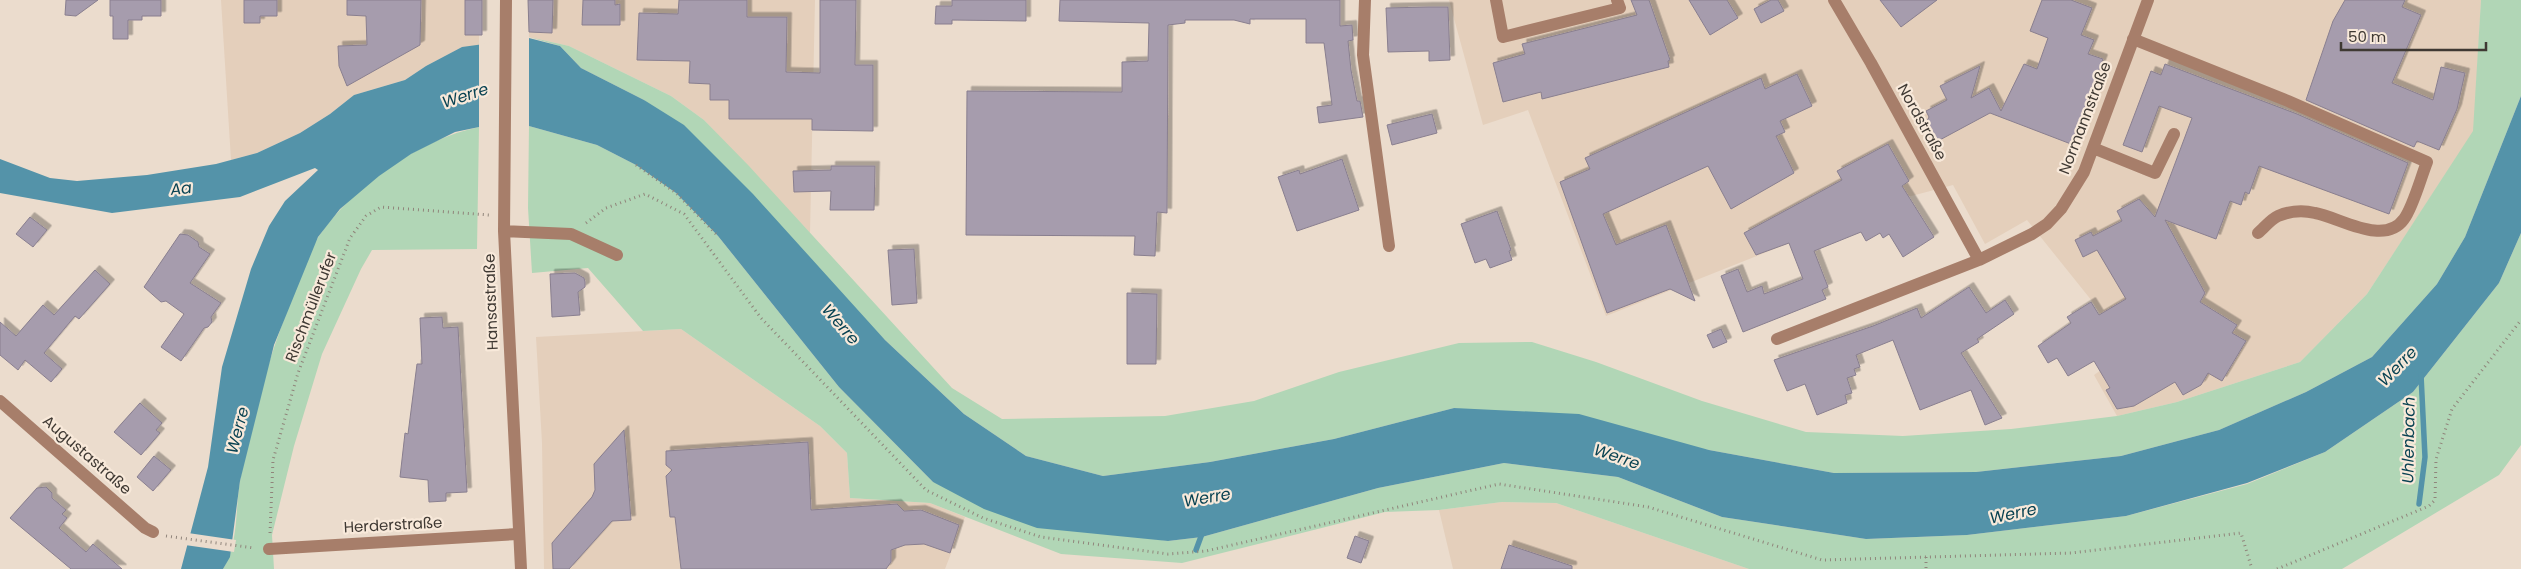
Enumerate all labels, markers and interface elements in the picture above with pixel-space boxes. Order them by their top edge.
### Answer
scale bar [2341,20,2486,52]
text: 50 m [2348,26,2386,47]
street label: Normannstraße [2053,58,2116,177]
water label: Werre [439,77,491,114]
street label: Nordstraße [1893,80,1952,164]
water label: Aa [168,176,193,201]
street label: Rischmüllerufer [280,248,341,365]
street label: Hansastraße [478,253,503,351]
water label: Werre [816,299,865,350]
water label: Werre [2373,341,2422,391]
water label: Uhlenbach [2396,396,2421,484]
water label: Werre [220,404,255,456]
street label: Augustastraße [38,410,136,499]
water label: Werre [1591,438,1643,475]
water label: Werre [1182,482,1232,513]
water label: Werre [1988,497,2039,530]
street label: Herderstraße [343,511,443,538]

